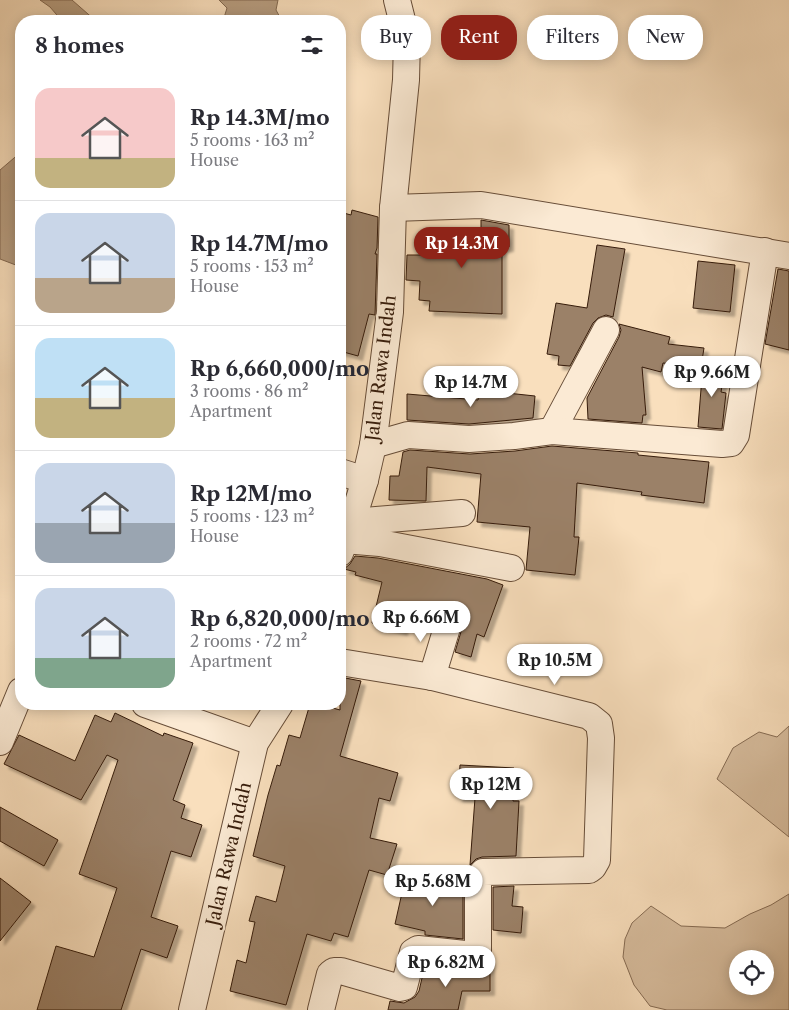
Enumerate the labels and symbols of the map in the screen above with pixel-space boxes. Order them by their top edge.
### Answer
pin: Rp 14.3M [410,226,514,269]
street label: Jalan Rawa Indah [361,294,401,445]
pin: Rp 9.66M [660,356,764,398]
pin: Rp 14.7M [419,366,523,408]
pin: Rp 6.66M [369,600,473,643]
pin: Rp 10.5M [503,644,607,686]
pin: Rp 12M [450,768,532,810]
street label: Jalan Rawa Indah [201,780,256,931]
pin: Rp 5.68M [381,864,485,907]
pin: Rp 6.82M [394,946,498,988]

